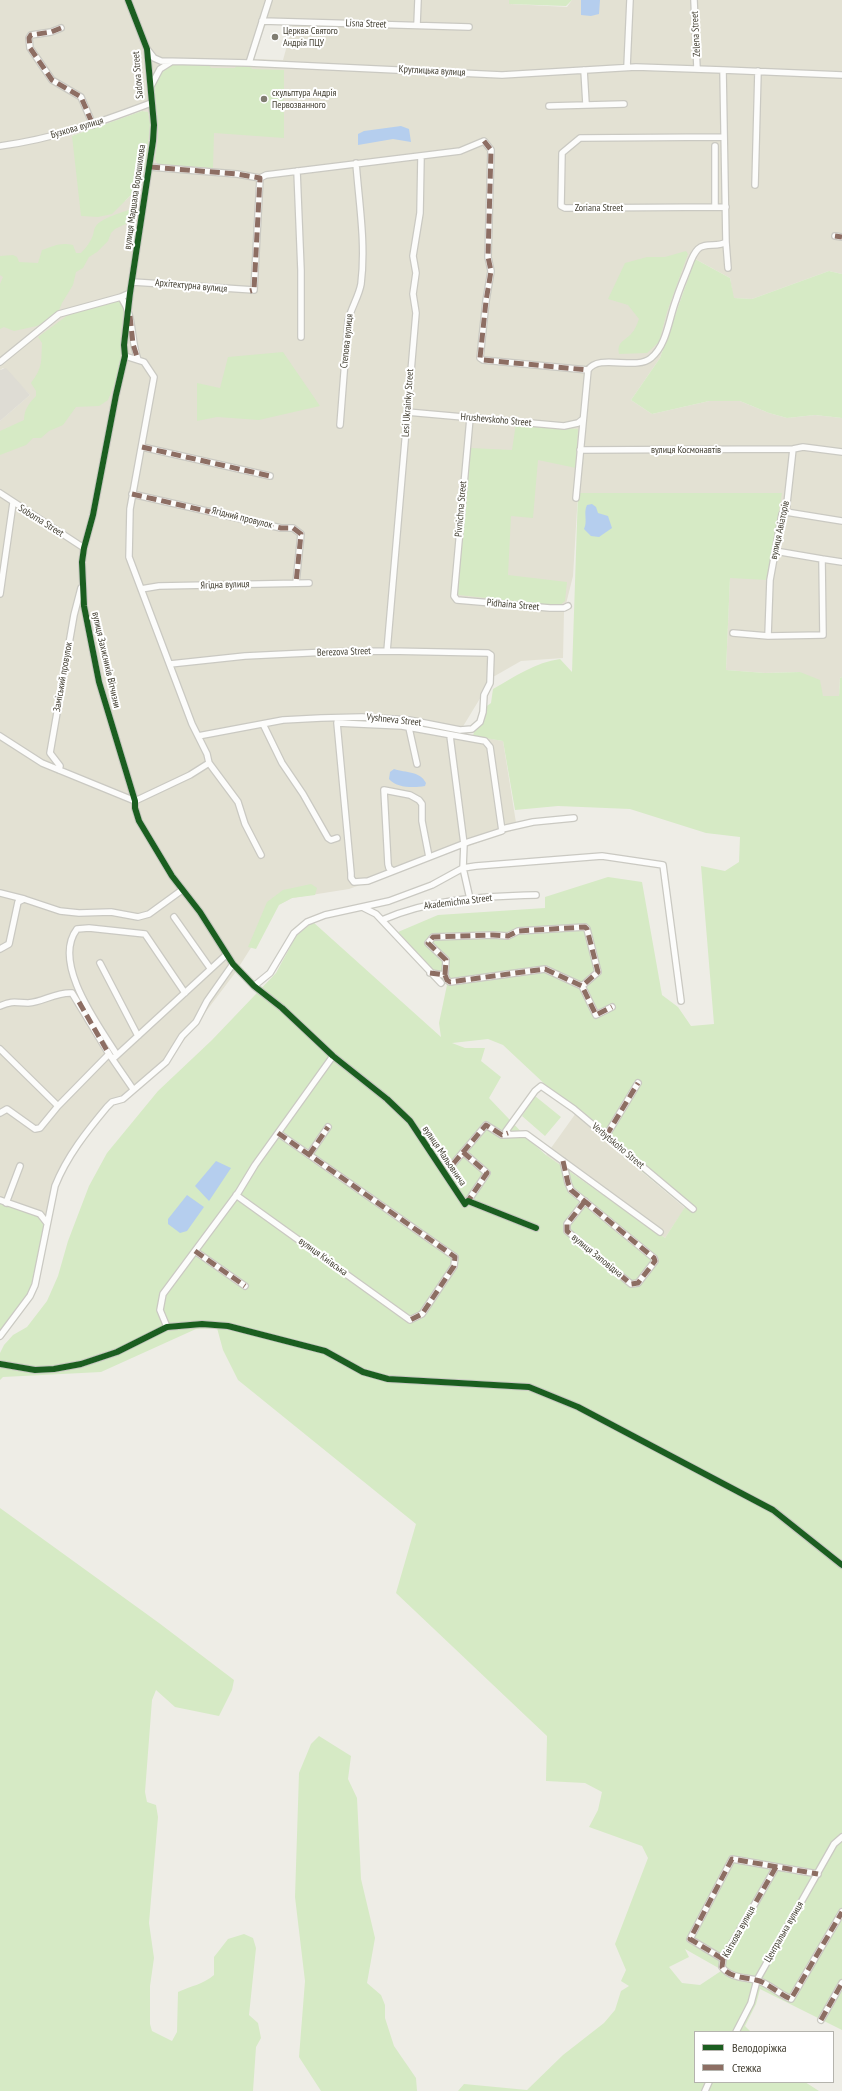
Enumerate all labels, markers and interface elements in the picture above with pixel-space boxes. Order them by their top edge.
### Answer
street label: Zelena Street [689,11,703,57]
street label: Lisna Street [345,17,387,31]
place label: Церква Святого Андрія ПЦУ [283,25,338,48]
marker: Церква Святого Андрія ПЦУ [270,32,280,42]
street label: Sadova Street [130,51,146,99]
street label: Круглицька вулиця [398,63,466,79]
place label: скульптура Андрія Первозванного [272,87,336,110]
marker: скульптура Андрія Первозванного [259,94,269,104]
street label: Бузкова вулиця [49,115,105,141]
street label: вулиця Маршала Ворошилова [122,144,148,250]
street label: Zoriana Street [575,202,623,214]
street label: Архітектурна вулиця [154,277,228,295]
street label: Степова вулиця [338,313,356,369]
street label: Lesi Ukrainky Street [400,368,416,438]
street label: Hrushevskoho Street [460,411,532,429]
street label: вулиця Космонавтів [651,444,721,456]
street label: Pivnichna Street [453,480,469,538]
street label: вулиця Авіаторів [768,500,792,560]
street label: Soborna Street [16,502,66,540]
street label: Ягідний провулок [210,505,274,531]
street label: Ягідна вулиця [200,578,250,592]
street label: Pidhaina Street [486,597,540,613]
street label: вулиця Захисників Вітчизни [89,611,123,709]
street label: Заміський провулок [51,641,75,713]
street label: Berezova Street [317,645,371,659]
street label: Vyshneva Street [366,711,422,729]
street label: Akademichna Street [423,892,493,912]
street label: Verbytskoho Street [589,1121,647,1171]
street label: вулиця Мальовнича [420,1124,468,1188]
street label: вулиця Заповідна [569,1232,625,1280]
street label: вулиця Київська [296,1235,350,1279]
street label: Центральна вулиця [762,1900,806,1964]
street label: Квіткова вулиця [720,1904,758,1960]
legend [694,2031,834,2083]
text: Велодоріжка [732,2040,787,2055]
text: Стежка [732,2060,761,2075]

